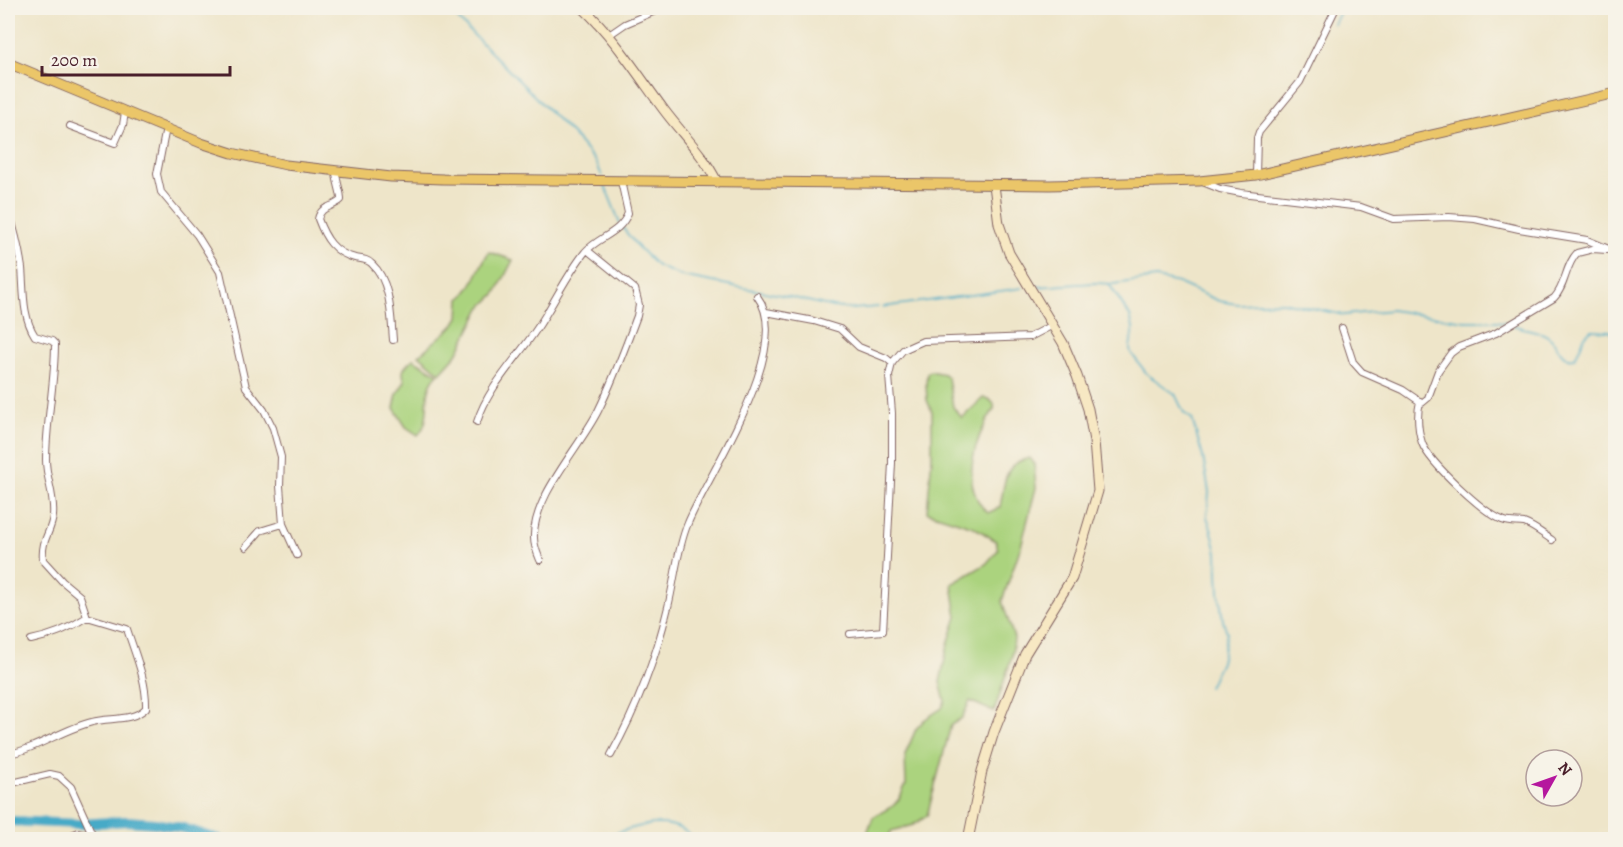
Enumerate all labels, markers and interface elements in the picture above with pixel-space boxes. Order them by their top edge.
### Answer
scale bar [42,39,230,77]
text: 200 m [51,48,97,72]
north arrow [1524,748,1584,808]
text: N [1553,757,1577,781]

